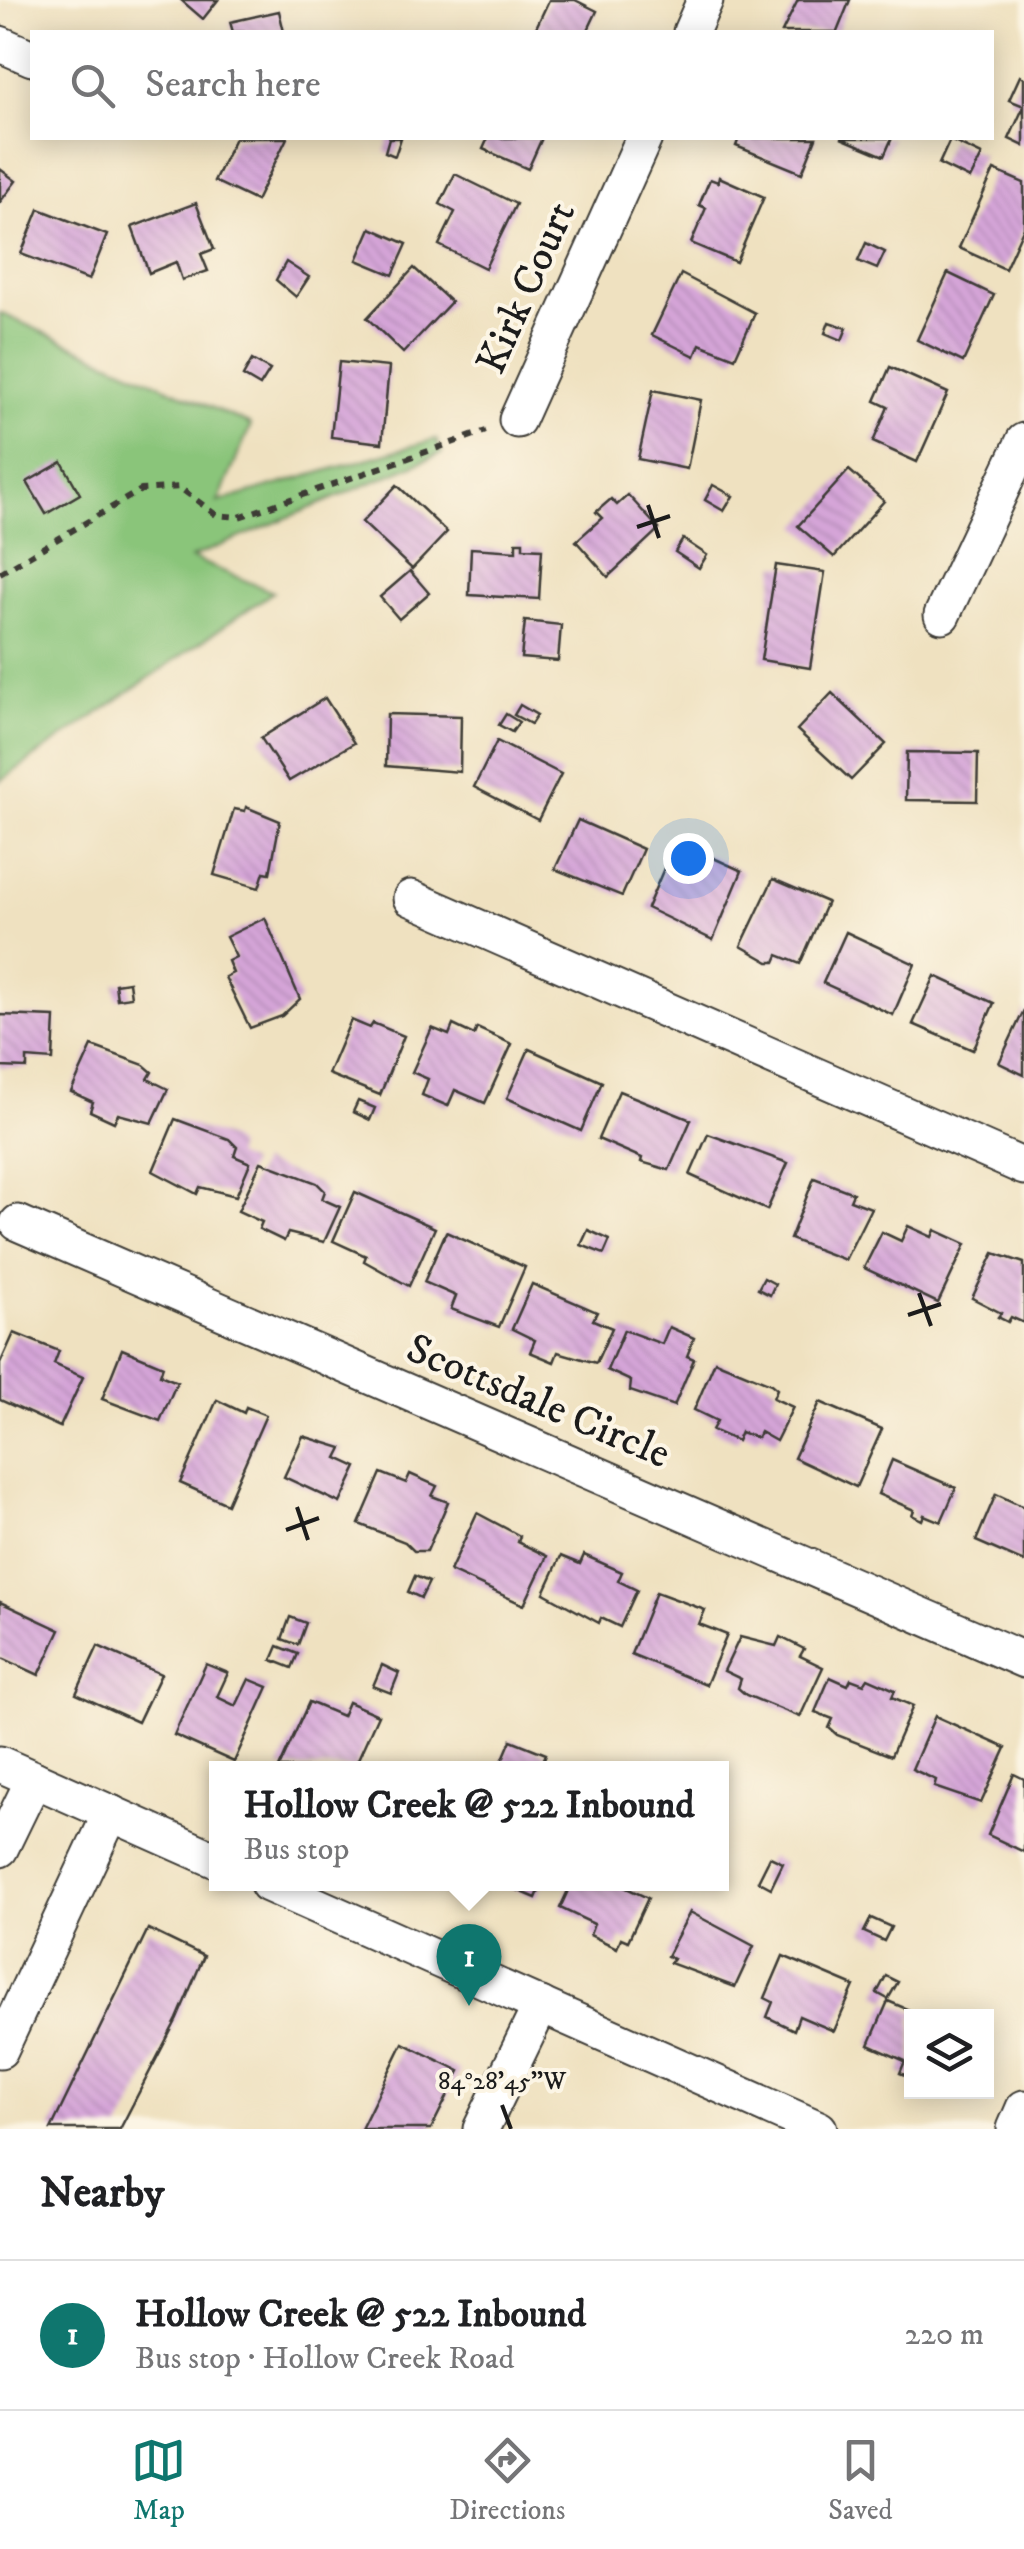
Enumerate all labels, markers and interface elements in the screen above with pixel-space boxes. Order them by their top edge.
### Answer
search box [30,30,994,140]
icon: search [65,58,120,113]
text: Search here [145,61,321,109]
street label: Kirk Court [466,194,588,382]
your location [663,833,714,884]
street label: Scottsdale Circle [398,1323,678,1481]
popup [209,1761,729,1891]
text: Hollow Creek @ 522 Inbound [243,1782,695,1830]
text: Bus stop [243,1830,349,1870]
pin: 1 [436,1924,502,2006]
map controls [904,2009,994,2099]
button: layers [904,2009,994,2099]
text: 84°28'45"W [438,2066,567,2097]
text: Nearby [40,2168,164,2220]
text: Hollow Creek @ 522 Inbound [135,2291,586,2339]
text: 1 [67,2315,78,2355]
text: 220 m [904,2315,984,2355]
text: Bus stop · Hollow Creek Road [135,2339,514,2379]
tab: Map [131,2433,186,2528]
tab: Directions [449,2433,565,2528]
tab: Saved [828,2433,893,2528]

